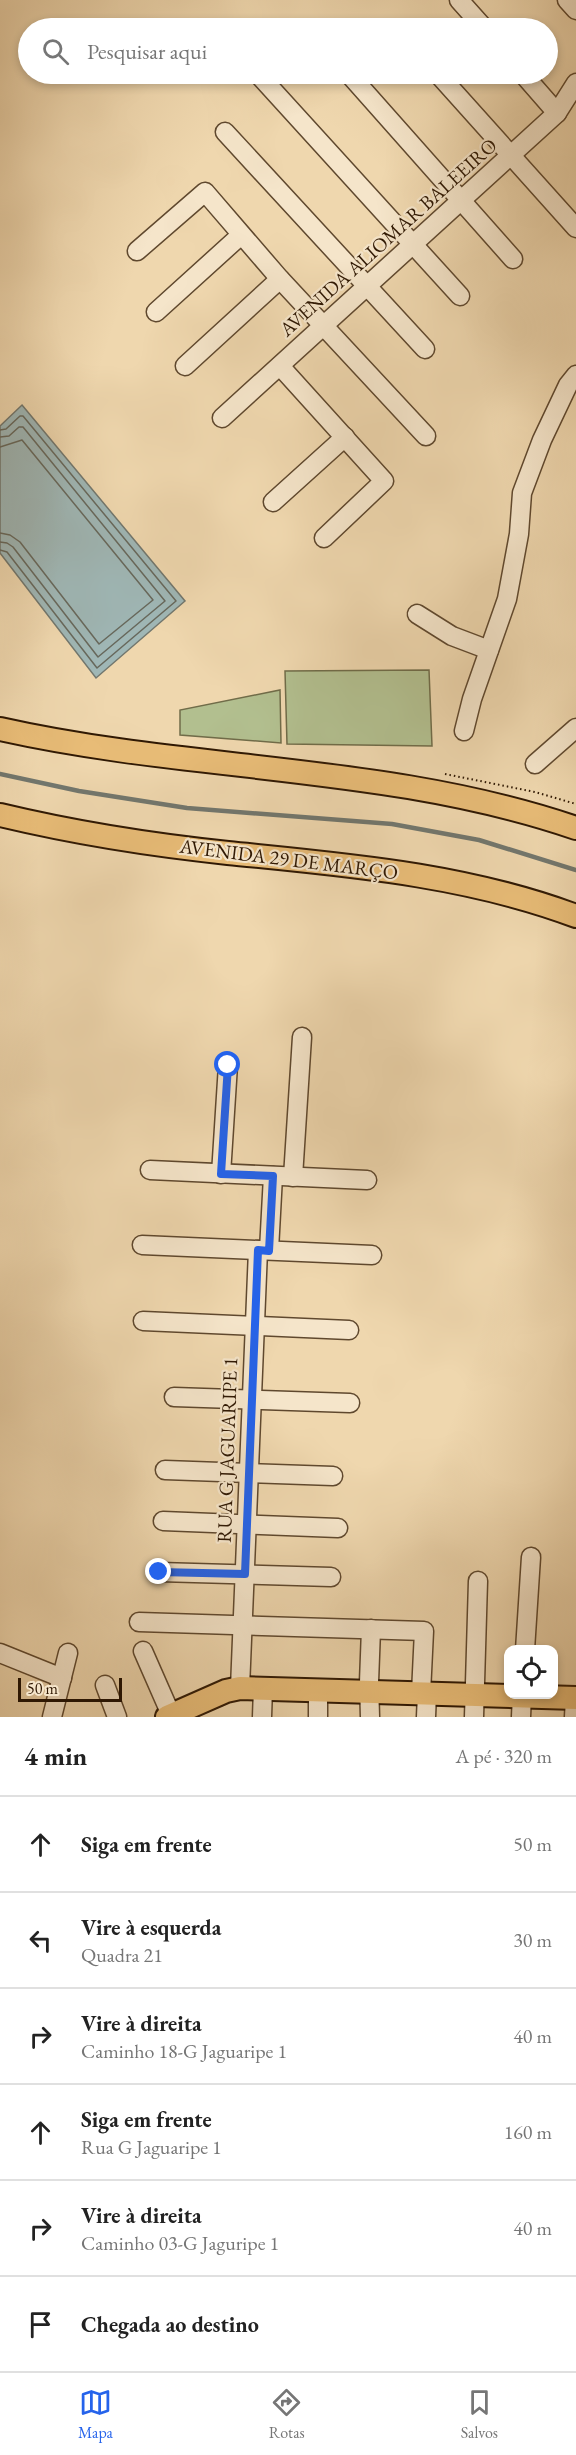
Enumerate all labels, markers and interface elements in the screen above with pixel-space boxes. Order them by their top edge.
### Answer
search box [18,18,558,84]
icon: search [39,35,72,68]
text: Pesquisar aqui [87,37,207,66]
street label: AVENIDA ALIOMAR BALEEIRO [273,132,502,343]
street label: AVENIDA 29 DE MARÇO [177,833,400,885]
route start [214,1051,240,1077]
street label: RUA G JAGUARIPE 1 [211,1357,243,1543]
route end [145,1558,171,1584]
map controls [504,1645,558,1699]
button: locate [504,1645,558,1699]
scale bar [18,1675,122,1702]
text: 50 m [27,1678,58,1699]
text: 4 min [24,1739,87,1773]
text: A pé · 320 m [456,1743,552,1769]
icon: ahead [24,1828,57,1861]
text: Siga em frente [81,1830,212,1859]
text: 50 m [513,1831,552,1857]
text: Vire à esquerda [81,1913,221,1942]
icon: left [24,1924,57,1957]
text: 30 m [513,1927,552,1953]
text: Quadra 21 [81,1942,163,1968]
text: Vire à direita [81,2009,202,2038]
icon: right [24,2020,57,2053]
text: 40 m [513,2023,552,2049]
text: Caminho 18-G Jaguaripe 1 [81,2038,287,2064]
text: Siga em frente [81,2105,212,2134]
icon: ahead [24,2116,57,2149]
text: 160 m [504,2119,552,2145]
text: Rua G Jaguaripe 1 [81,2134,222,2160]
text: Vire à direita [81,2201,202,2230]
icon: right [24,2212,57,2245]
text: 40 m [513,2215,552,2241]
text: Caminho 03-G Jaguripe 1 [81,2230,279,2256]
icon: arrive [24,2308,57,2341]
text: Chegada ao destino [81,2310,259,2339]
tab: Mapa [78,2386,113,2443]
tab: Rotas [269,2386,305,2443]
tab: Salvos [461,2386,498,2443]

